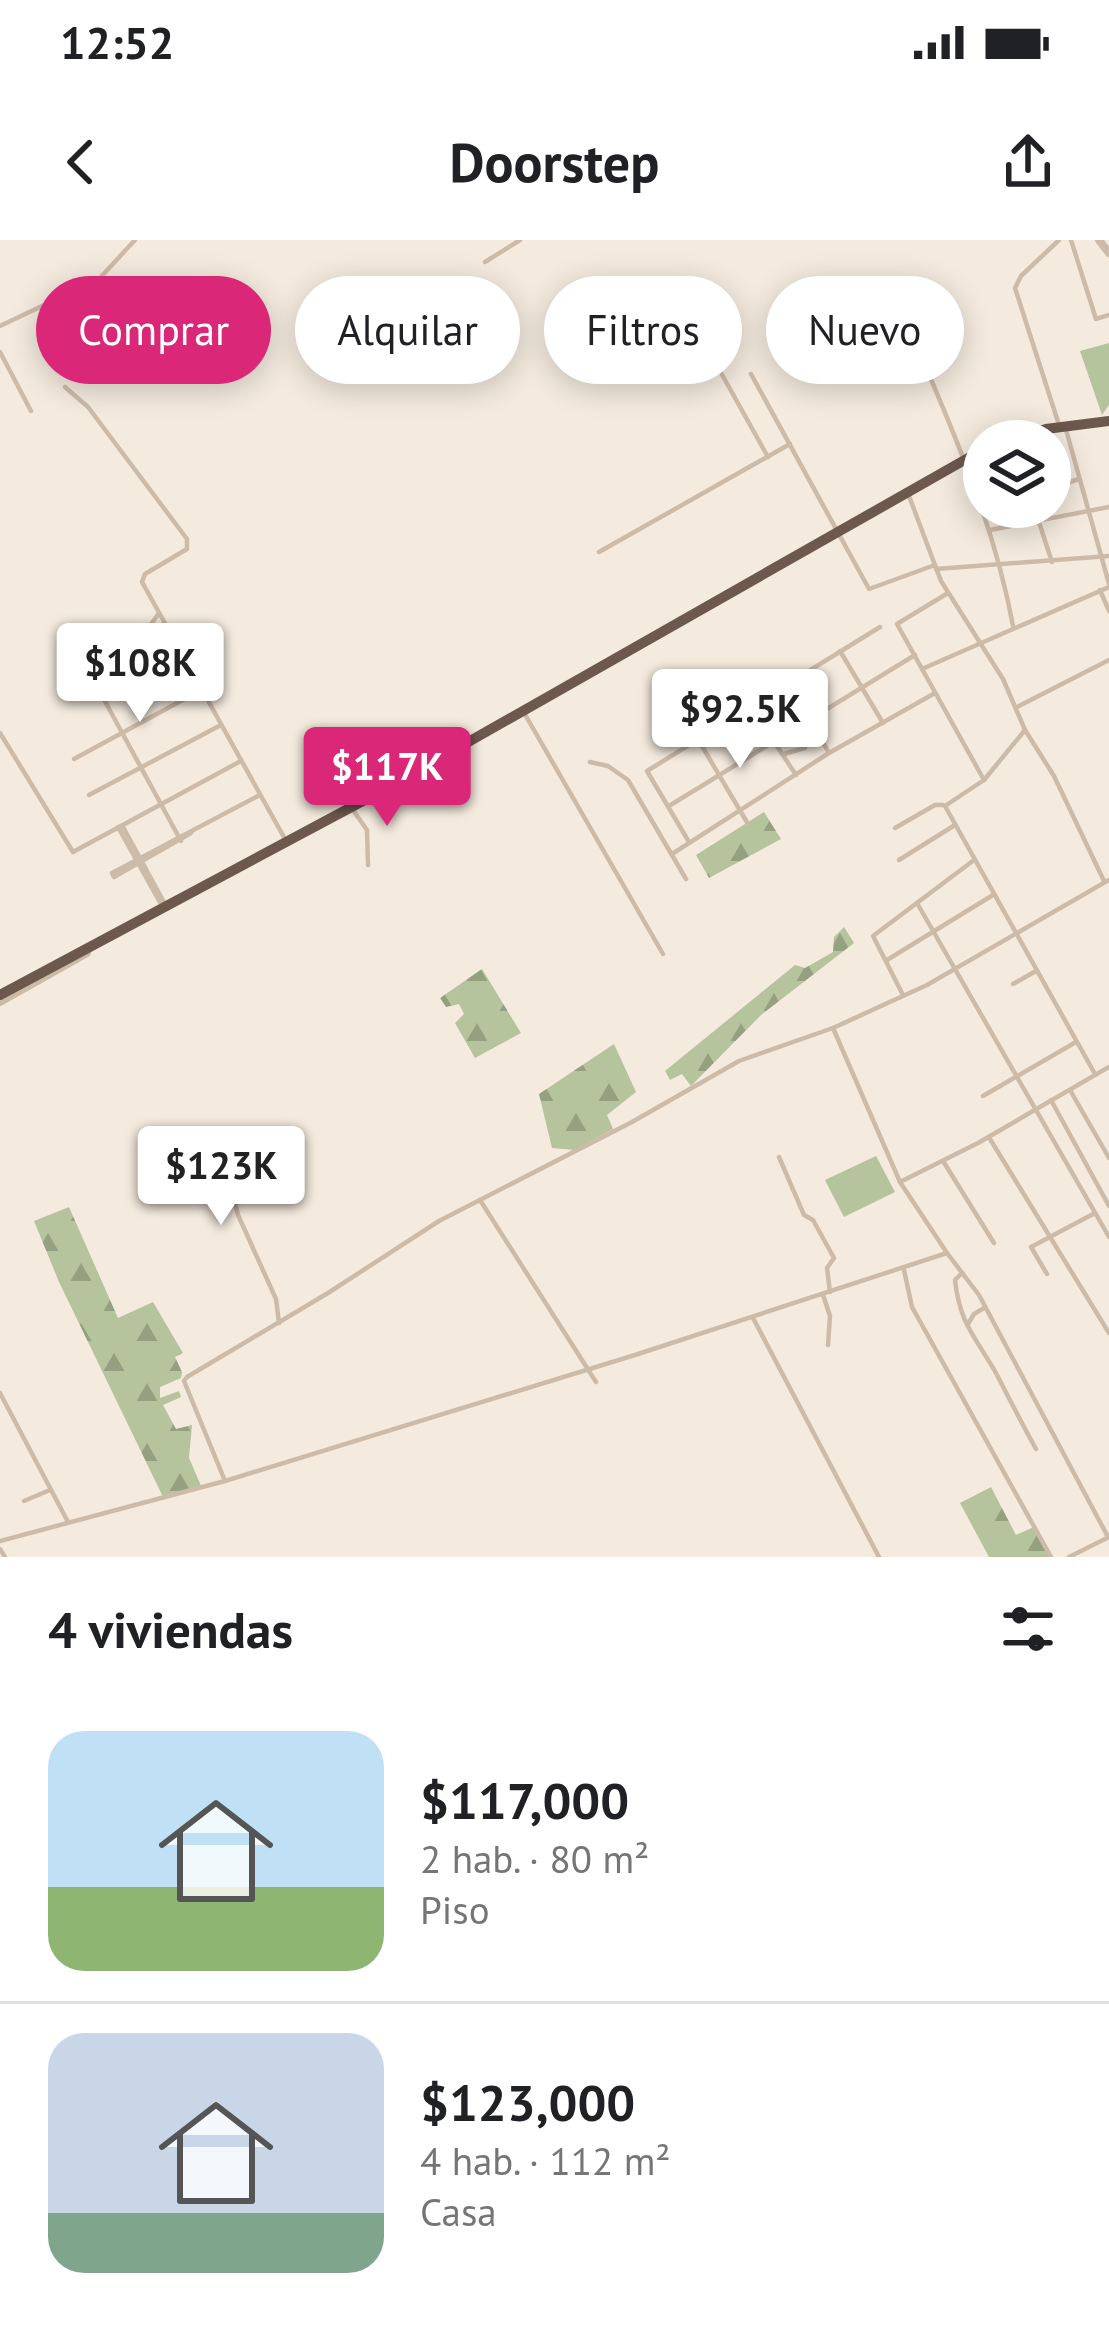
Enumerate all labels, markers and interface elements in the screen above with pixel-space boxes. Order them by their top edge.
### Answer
text: 12:52 [60,13,174,71]
text: Doorstep [450,127,659,197]
icon: back [48,129,114,195]
icon: share [995,129,1061,195]
chip: Comprar [36,276,271,384]
chip: Alquilar [295,276,520,384]
chip: Filtros [544,276,742,384]
chip: Nuevo [766,276,964,384]
map controls [963,420,1071,528]
button: layers [963,420,1071,528]
pin: $108K [56,623,224,725]
text: $108K [84,636,196,687]
pin: $92.5K [642,669,838,771]
text: $92.5K [679,682,801,733]
pin: $117K [303,727,471,829]
text: $117K [331,740,443,791]
pin: $123K [137,1126,305,1228]
text: $123K [165,1139,277,1190]
text: 4 viviendas [48,1596,293,1662]
icon: filters [995,1596,1061,1662]
text: $117,000 [420,1767,629,1833]
icon: home [144,1779,288,1923]
text: 2 hab. · 80 m² [420,1833,649,1884]
text: Piso [420,1884,490,1935]
text: $123,000 [420,2069,635,2135]
icon: home [144,2081,288,2225]
text: 4 hab. · 112 m² [420,2135,671,2186]
text: Casa [420,2186,497,2237]

